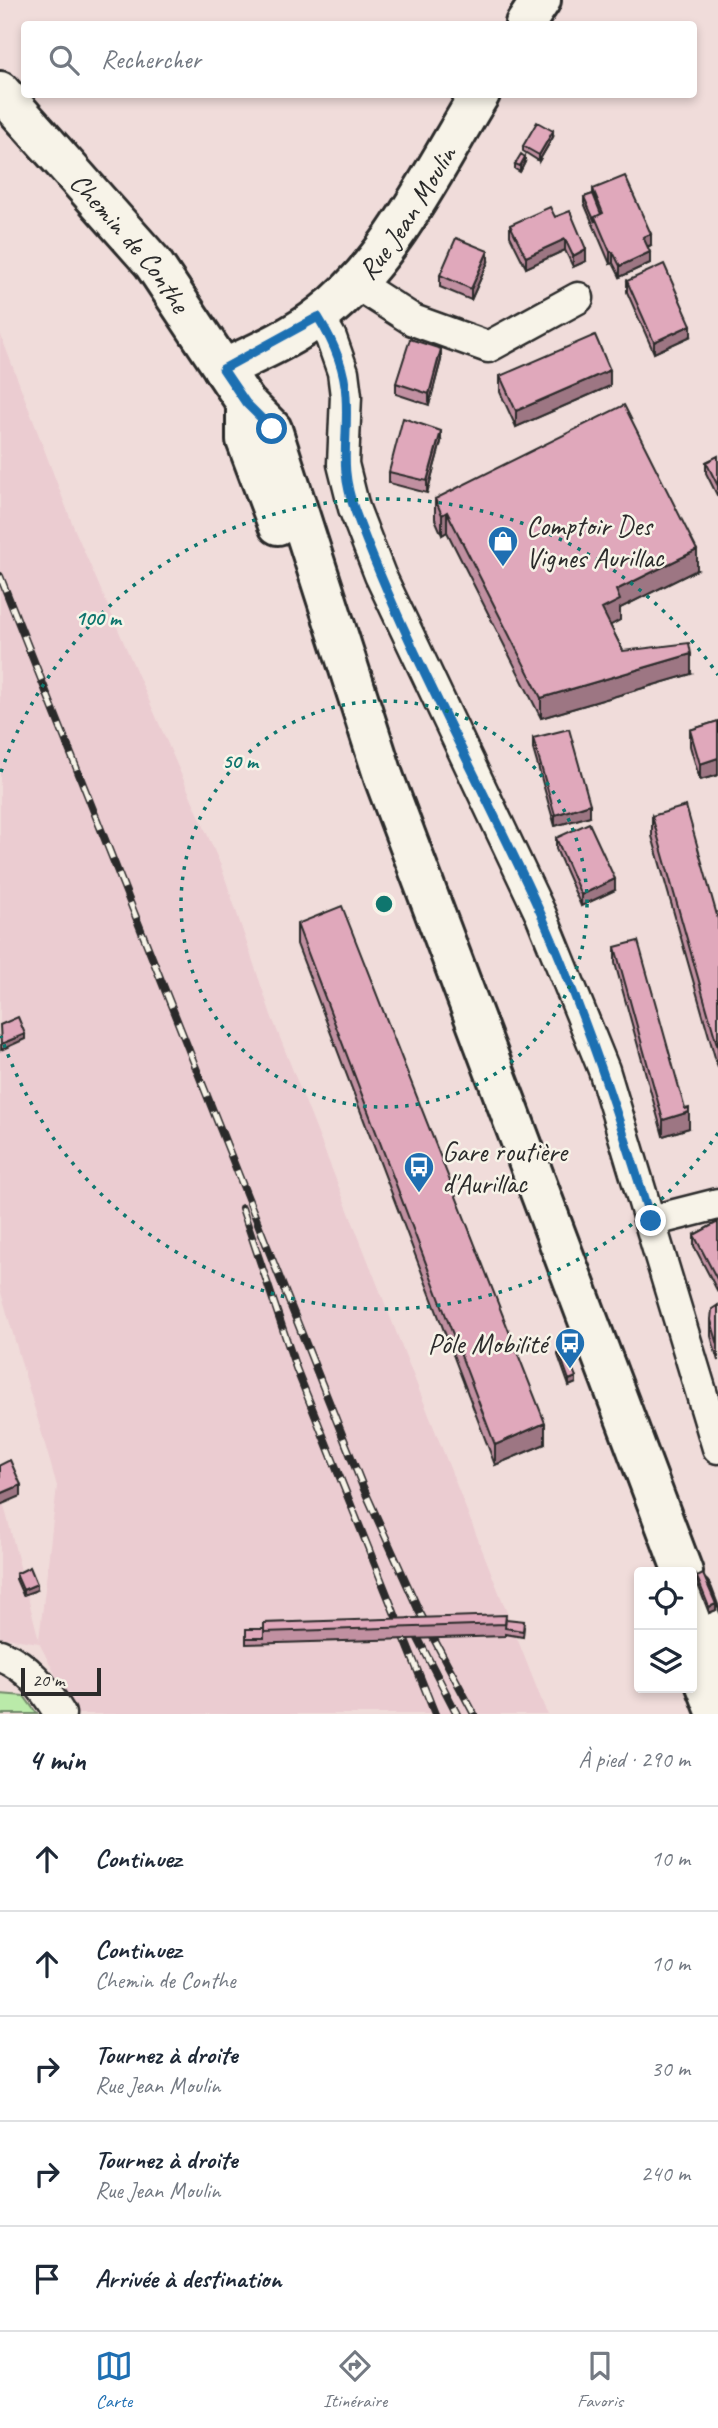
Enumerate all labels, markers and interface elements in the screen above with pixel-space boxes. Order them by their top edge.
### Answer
search box [21,21,697,98]
icon: search [45,41,83,79]
text: Rechercher [101,43,201,76]
street label: Rue Jean Moulin [350,138,464,287]
street label: Chemin de Conthe [63,165,199,321]
route start [256,413,287,444]
place label: Comptoir Des Vignes Aurillac [526,508,665,575]
shop icon: Comptoir Des Vignes Aurillac [486,524,520,568]
text: 100 m [75,605,123,631]
text: 50 m [222,748,260,774]
centre of rings [372,892,396,916]
place label: Gare routière d'Aurillac [442,1134,569,1201]
bus stop icon: Gare routière d'Aurillac [402,1150,436,1194]
route end [635,1205,666,1236]
place label: Pôle Mobilité [428,1326,551,1361]
bus stop icon: Pôle Mobilité [553,1326,587,1370]
map controls [634,1567,697,1693]
button: locate [634,1567,697,1630]
button: layers [634,1630,697,1693]
scale bar [21,1665,102,1697]
text: 20 m [32,1668,64,1692]
text: 4 min [28,1741,85,1779]
text: À pied · 290 m [578,1745,690,1774]
icon: ahead [28,1840,66,1878]
text: Continuez [95,1842,181,1875]
text: 10 m [651,1844,690,1873]
text: Continuez [95,1933,181,1966]
icon: ahead [28,1945,66,1983]
text: 10 m [651,1949,690,1978]
text: Chemin de Conthe [95,1966,235,1995]
text: Tournez à droite [95,2038,237,2071]
icon: right [28,2050,66,2088]
text: 30 m [651,2054,690,2083]
text: Rue Jean Moulin [95,2071,220,2100]
text: Tournez à droite [95,2143,237,2176]
icon: right [28,2155,66,2193]
text: 240 m [641,2159,690,2188]
text: Rue Jean Moulin [95,2176,220,2205]
icon: arrive [28,2260,66,2298]
text: Arrivée à destination [95,2262,281,2295]
tab: Carte [95,2347,133,2413]
tab: Itinéraire [323,2347,387,2413]
tab: Favoris [577,2347,623,2413]

